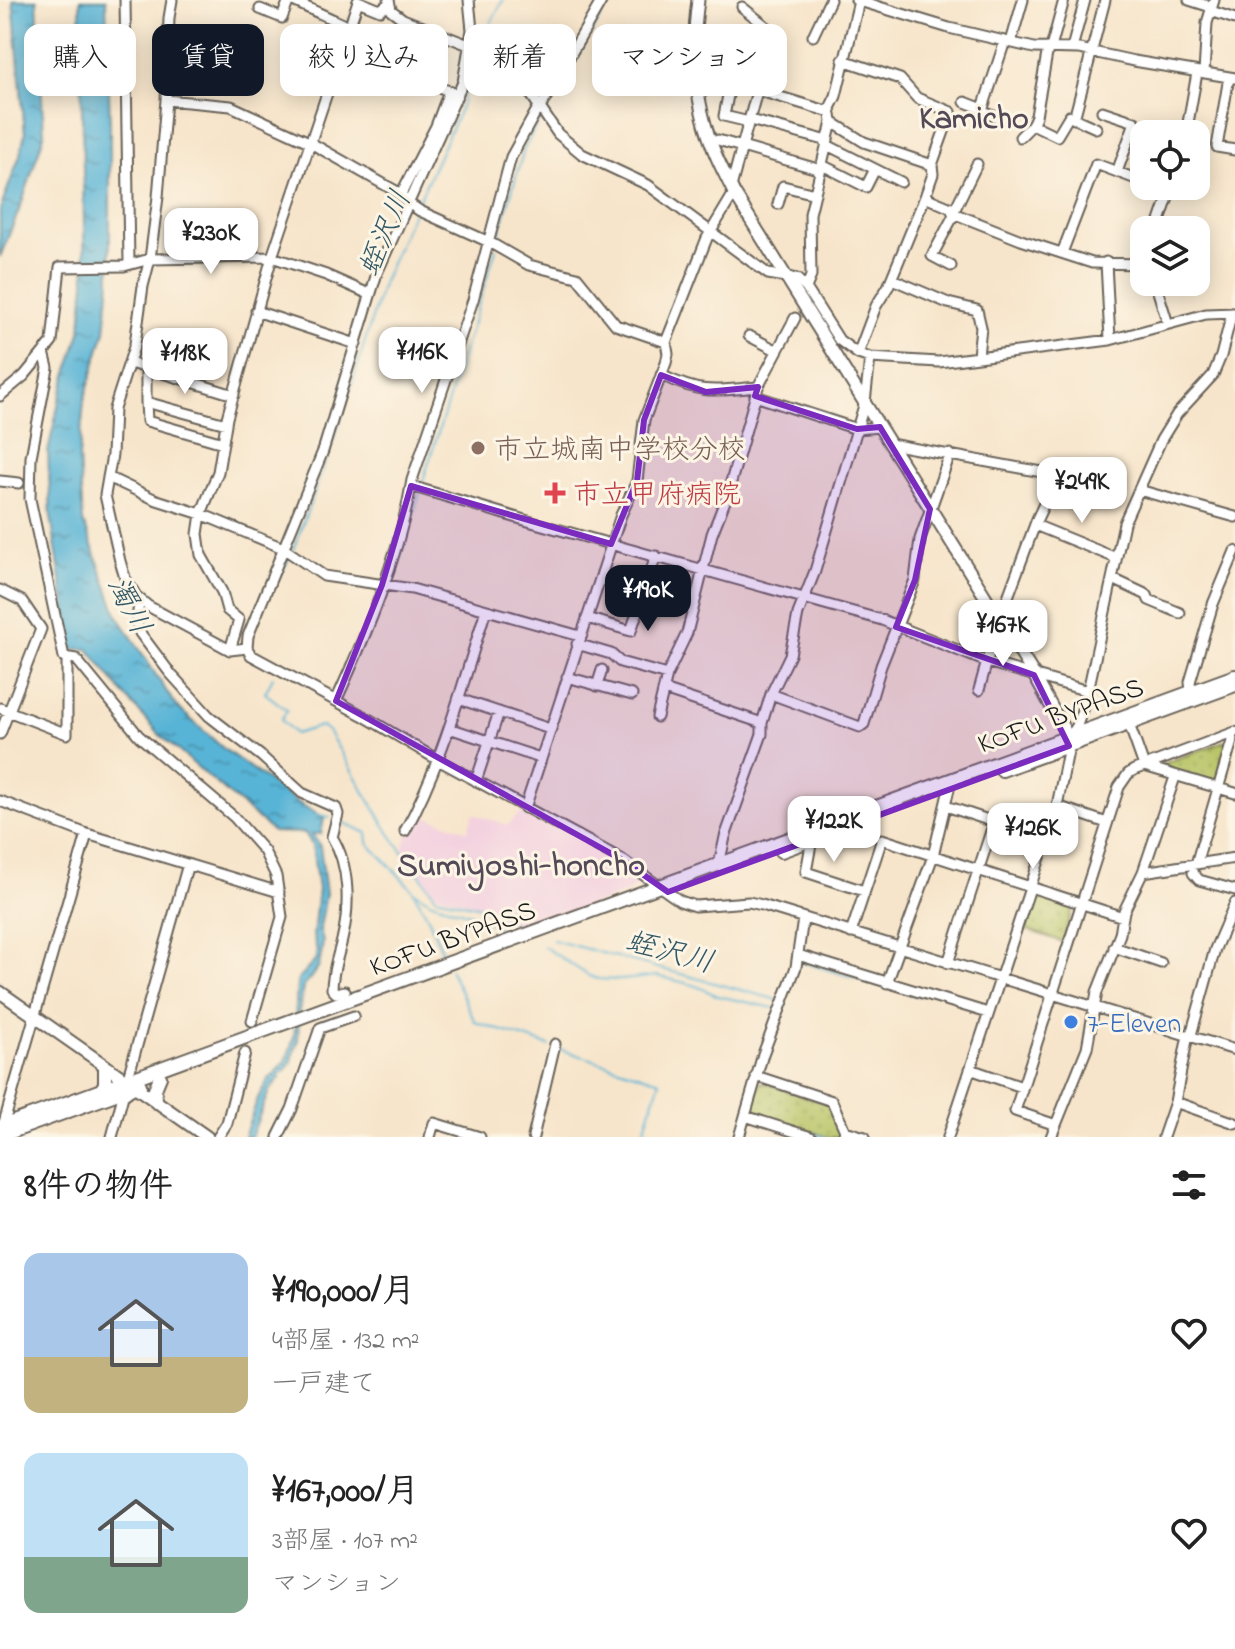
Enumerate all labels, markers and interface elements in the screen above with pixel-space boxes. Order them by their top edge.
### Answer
chip: 購入 [24,24,136,96]
chip: 賃貸 [152,24,264,96]
chip: 絞り込み [280,24,448,96]
chip: 新着 [464,24,576,96]
chip: マンション [592,24,787,96]
district label: Kamicho [919,97,1029,144]
map controls [1130,120,1210,296]
button: locate [1130,120,1210,200]
water label: 蛭沢川 [349,184,425,284]
pin: ¥230K [155,208,267,276]
text: ¥230K [182,215,240,253]
button: layers [1130,216,1210,296]
pin: ¥116K [366,327,478,395]
pin: ¥118K [129,328,241,396]
text: ¥116K [397,334,447,372]
text: ¥118K [160,335,210,373]
place label: 市立城南中学校分校 [494,431,746,472]
marker: 市立城南中学校分校 [469,439,487,457]
pin: ¥249K [1026,457,1138,525]
text: ¥249K [1055,464,1109,502]
place label: 市立甲府病院 [573,476,741,517]
marker: 市立甲府病院 [544,482,566,504]
pin: ¥190K [592,565,704,633]
water label: 濁川 [94,570,161,643]
text: ¥190K [623,572,673,610]
pin: ¥167K [947,600,1059,668]
text: ¥167K [976,607,1030,645]
street label: KOFU BYPASS [973,668,1150,766]
pin: ¥122K [778,796,890,864]
text: ¥122K [806,803,862,841]
pin: ¥126K [977,803,1089,871]
text: ¥126K [1005,810,1061,848]
district label: Sumiyoshi-honcho [397,844,645,892]
street label: KOFU BYPASS [365,891,542,989]
water label: 蛭沢川 [620,921,718,987]
place label: 7-Eleven [1087,1005,1181,1046]
marker: 7-Eleven [1062,1013,1080,1031]
text: 8件の物件 [24,1163,173,1213]
icon: filters [1167,1163,1211,1207]
text: ¥190,000/月 [272,1268,415,1318]
icon: home [88,1285,184,1381]
icon: heart [1167,1311,1211,1355]
text: 4部屋 · 132 m² [272,1323,420,1361]
text: 一戸建て [272,1366,376,1404]
text: ¥167,000/月 [272,1468,420,1518]
icon: home [88,1485,184,1581]
icon: heart [1167,1511,1211,1555]
text: 3部屋 · 107 m² [272,1523,418,1561]
text: マンション [272,1566,401,1604]

